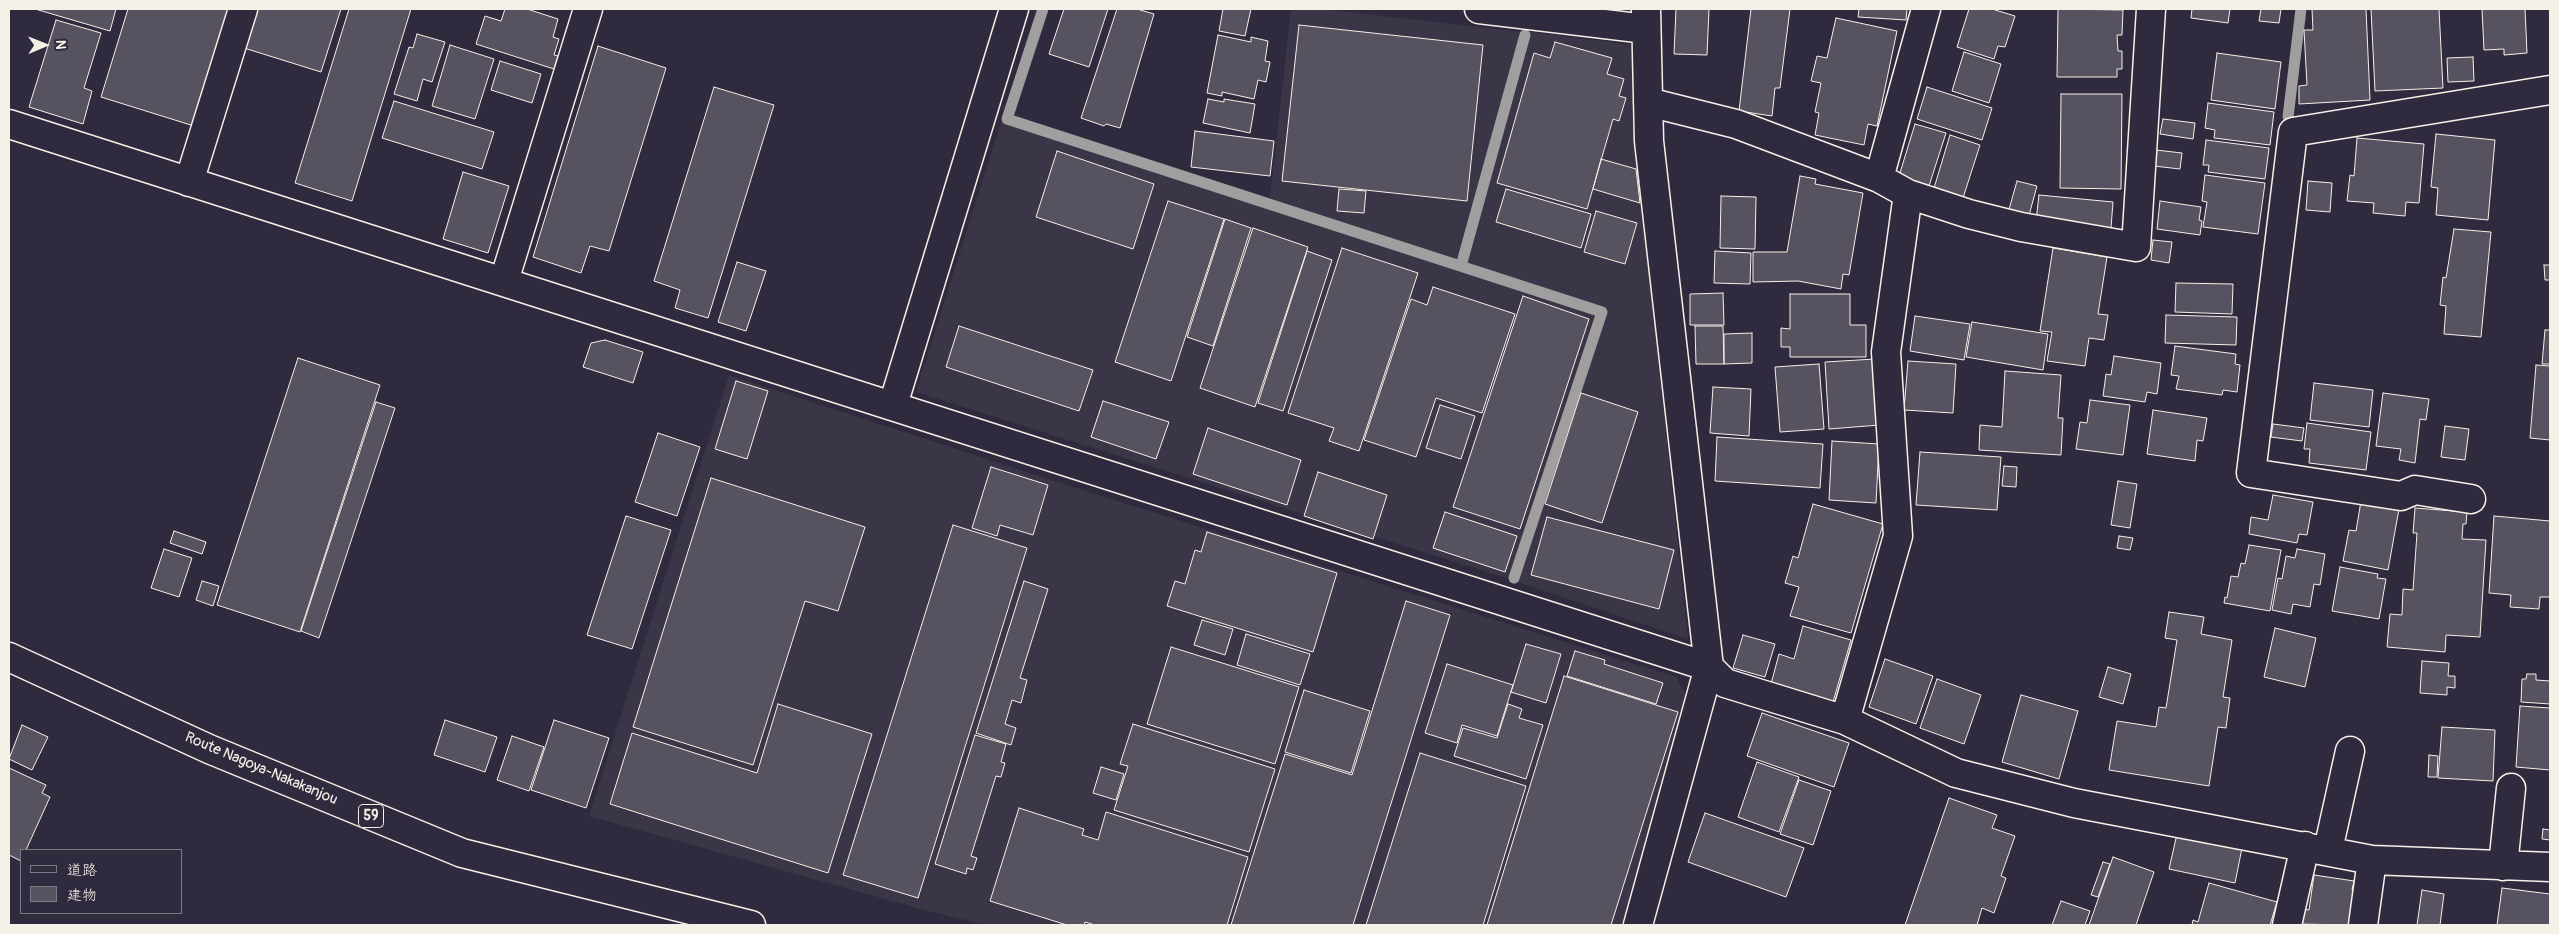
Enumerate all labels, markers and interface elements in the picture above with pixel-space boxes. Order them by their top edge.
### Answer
north arrow [20,20,70,70]
text: N [52,40,69,50]
street label: Route Nagoya-Nakakanjou [182,729,340,809]
road number: 59 [358,804,384,828]
legend [20,849,182,914]
text: 道路 [67,861,97,880]
text: 建物 [67,886,97,905]

